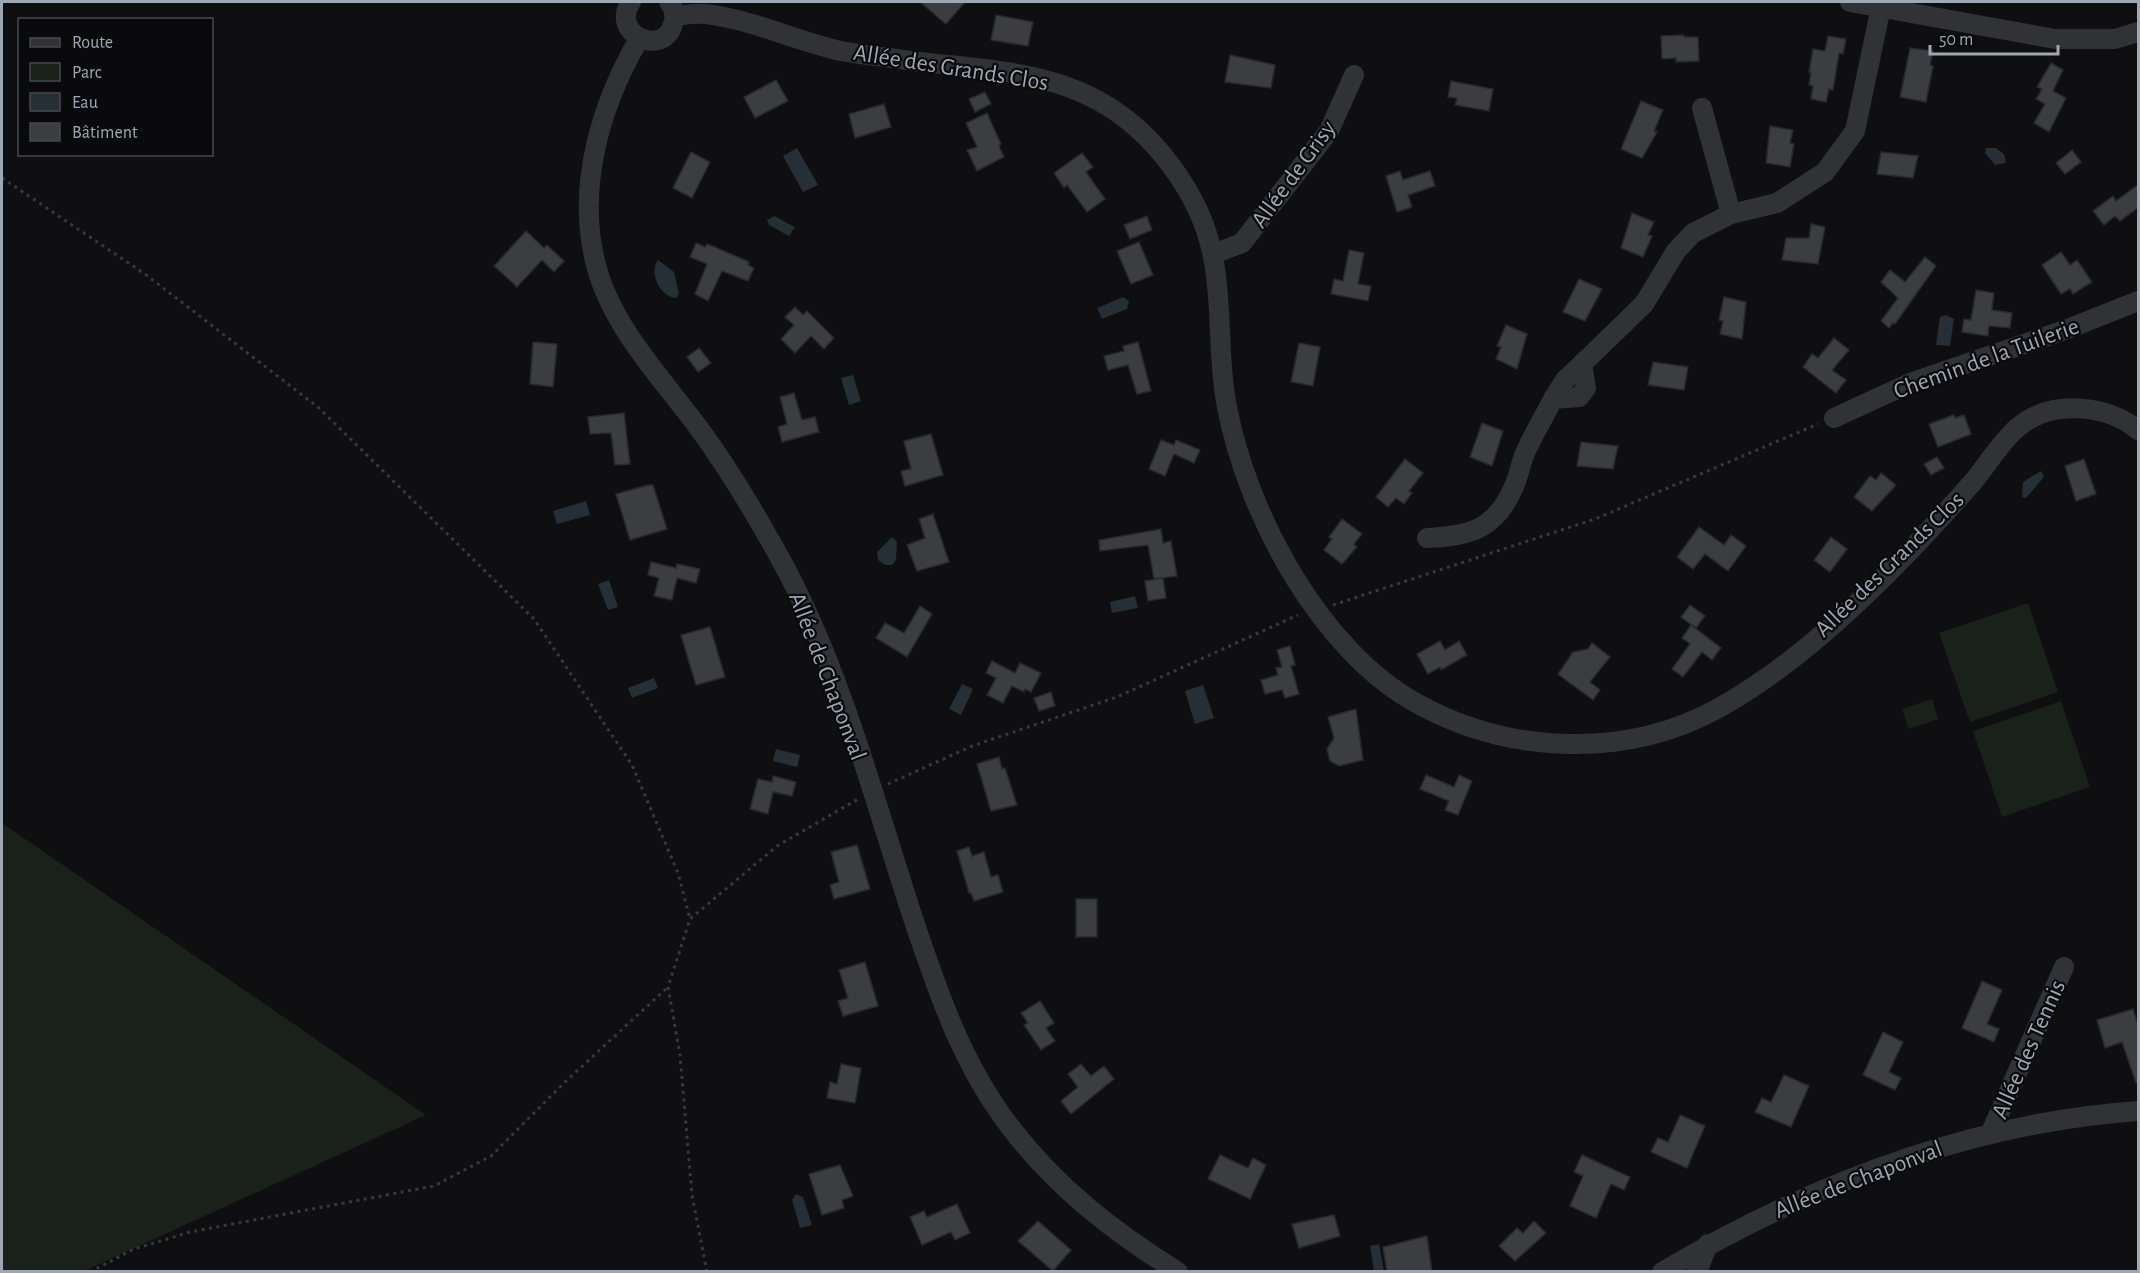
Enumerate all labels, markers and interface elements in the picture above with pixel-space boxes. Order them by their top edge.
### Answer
legend [18,18,213,156]
scale bar [1930,18,2058,56]
text: 50 m [1939,31,1973,49]
text: Route [72,34,113,52]
street label: Allée des Grands Clos [852,41,1050,95]
text: Parc [72,64,102,82]
text: Eau [72,94,98,112]
street label: Allée de Grisy [1247,117,1341,233]
text: Bâtiment [72,124,138,142]
street label: Chemin de la Tuilerie [1890,314,2082,404]
street label: Allée des Grands Clos [1810,488,1969,642]
street label: Allée de Chaponval [784,589,870,764]
street label: Allée des Tennis [1988,977,2070,1122]
street label: Allée de Chaponval [1771,1137,1946,1223]

